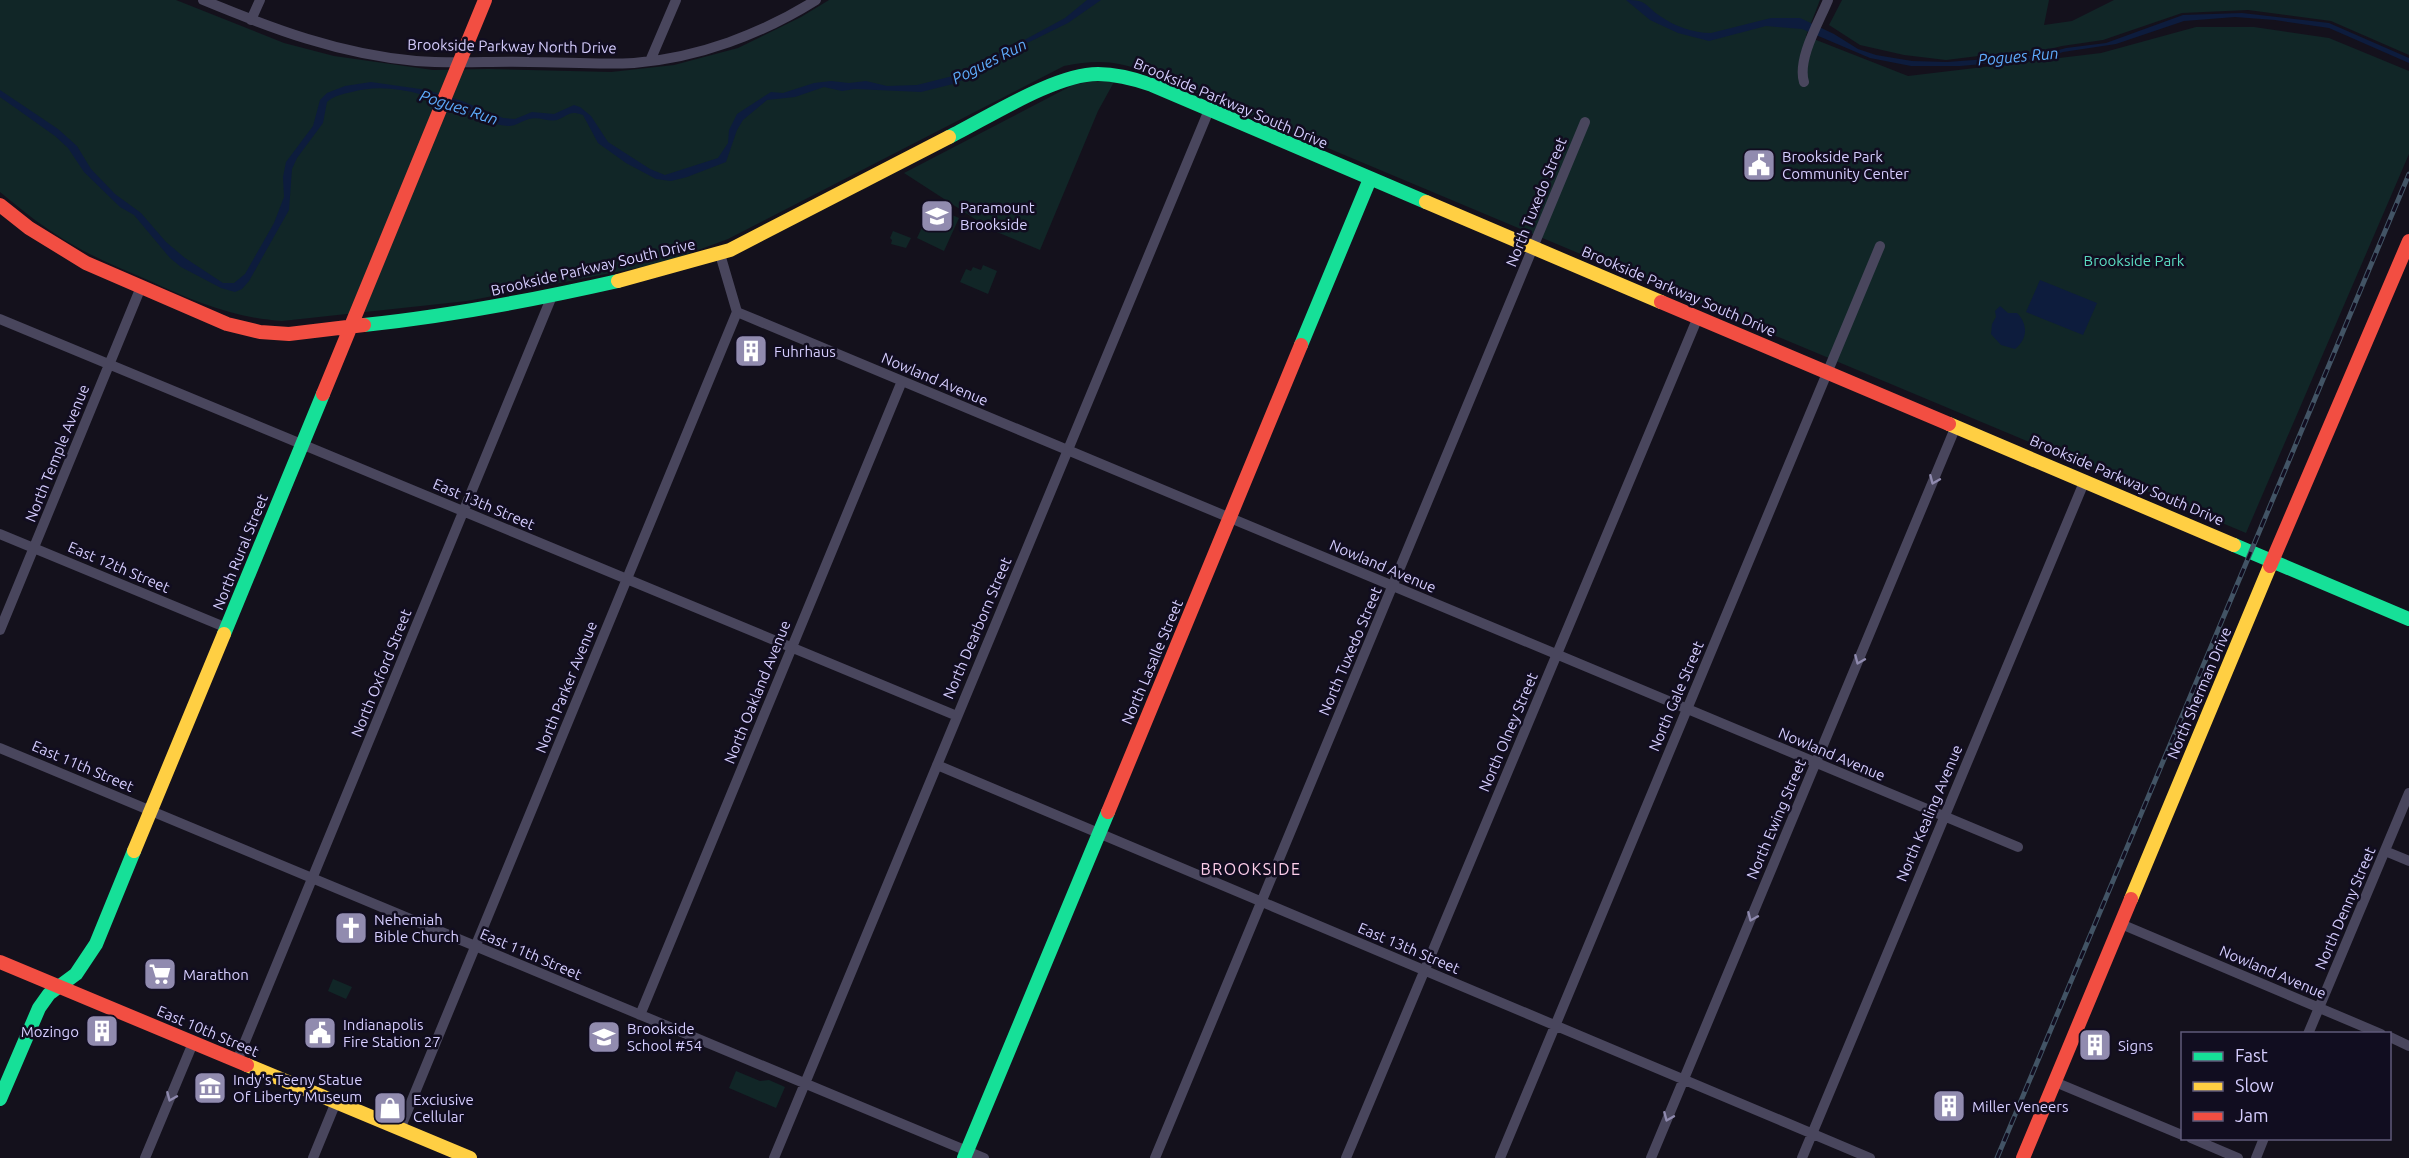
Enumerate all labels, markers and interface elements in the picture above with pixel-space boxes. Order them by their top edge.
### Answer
water label: Pogues Run [949,35,1029,87]
street label: Brookside Parkway North Drive [407,36,617,56]
water label: Pogues Run [1977,44,2059,68]
street label: Brookside Parkway South Drive [1131,54,1331,152]
water label: Pogues Run [418,86,500,128]
street label: North Tuxedo Street [1502,135,1570,269]
public building icon: Brookside Park Community Center [1741,147,1777,183]
place label: Brookside Park Community Center [1782,148,1909,182]
school or university icon: Paramount Brookside [919,198,955,234]
place label: Paramount Brookside [960,199,1035,233]
street label: Brookside Parkway South Drive [489,235,697,299]
street label: Brookside Parkway South Drive [1579,242,1779,340]
park label: Brookside Park [2084,252,2185,269]
building icon: Fuhrhaus [733,333,769,369]
place label: Fuhrhaus [774,343,836,360]
street label: Nowland Avenue [879,349,991,409]
street label: North Temple Avenue [22,382,92,524]
street label: Brookside Parkway South Drive [2027,431,2227,529]
one-way arrow [1929,473,1941,484]
street label: East 13th Street [431,475,537,533]
street label: North Rural Street [209,491,271,612]
street label: Nowland Avenue [1327,536,1439,596]
street label: East 12th Street [66,538,172,596]
street label: North Dearborn Street [939,554,1015,701]
street label: North Tuxedo Street [1315,584,1385,718]
street label: North Lasalle Street [1118,597,1186,727]
street label: North Oxford Street [348,606,414,739]
street label: North Oakland Avenue [720,618,794,766]
street label: North Parker Avenue [532,619,600,755]
street label: North Sherman Drive [2164,625,2234,761]
street label: North Gale Street [1645,638,1707,754]
one-way arrow [1854,653,1866,664]
street label: North Olney Street [1475,670,1541,794]
street label: Nowland Avenue [1776,724,1888,784]
street label: East 11th Street [30,737,136,795]
street label: North Kealing Avenue [1893,742,1965,884]
street label: North Ewing Street [1743,756,1809,882]
street label: North Denny Street [2311,844,2379,972]
district label: BROOKSIDE [1201,860,1301,878]
church icon: Nehemiah Bible Church [333,910,369,946]
place label: Nehemiah Bible Church [374,911,459,945]
one-way arrow [1747,911,1759,922]
street label: East 13th Street [1356,919,1462,977]
street label: East 11th Street [478,925,584,983]
street label: Nowland Avenue [2217,942,2329,1002]
supermarket icon: Marathon [142,956,178,992]
place label: Marathon [183,966,249,983]
street label: East 10th Street [155,1002,261,1060]
building icon: Mozingo [84,1013,120,1049]
public building icon: Indianapolis Fire Station 27 [302,1015,338,1051]
place label: Indianapolis Fire Station 27 [343,1016,441,1050]
school or university icon: Brookside School #54 [586,1019,622,1055]
place label: Brookside School #54 [627,1020,702,1054]
place label: Mozingo [21,1023,79,1040]
building icon: Signs [2077,1027,2113,1063]
legend [2181,1032,2391,1140]
place label: Signs [2118,1037,2153,1054]
text: Fast [2235,1045,2268,1065]
museum icon: Indy's Teeny Statue Of Liberty Museum [192,1070,228,1106]
place label: Indy's Teeny Statue Of Liberty Museum [233,1071,362,1105]
text: Slow [2235,1075,2274,1095]
building icon: Miller Veneers [1931,1088,1967,1124]
one-way arrow [166,1090,178,1101]
shop icon: Exciusive Cellular [372,1090,408,1126]
place label: Exciusive Cellular [413,1091,474,1125]
place label: Miller Veneers [1972,1098,2069,1115]
text: Jam [2235,1105,2269,1125]
one-way arrow [1663,1110,1675,1121]

